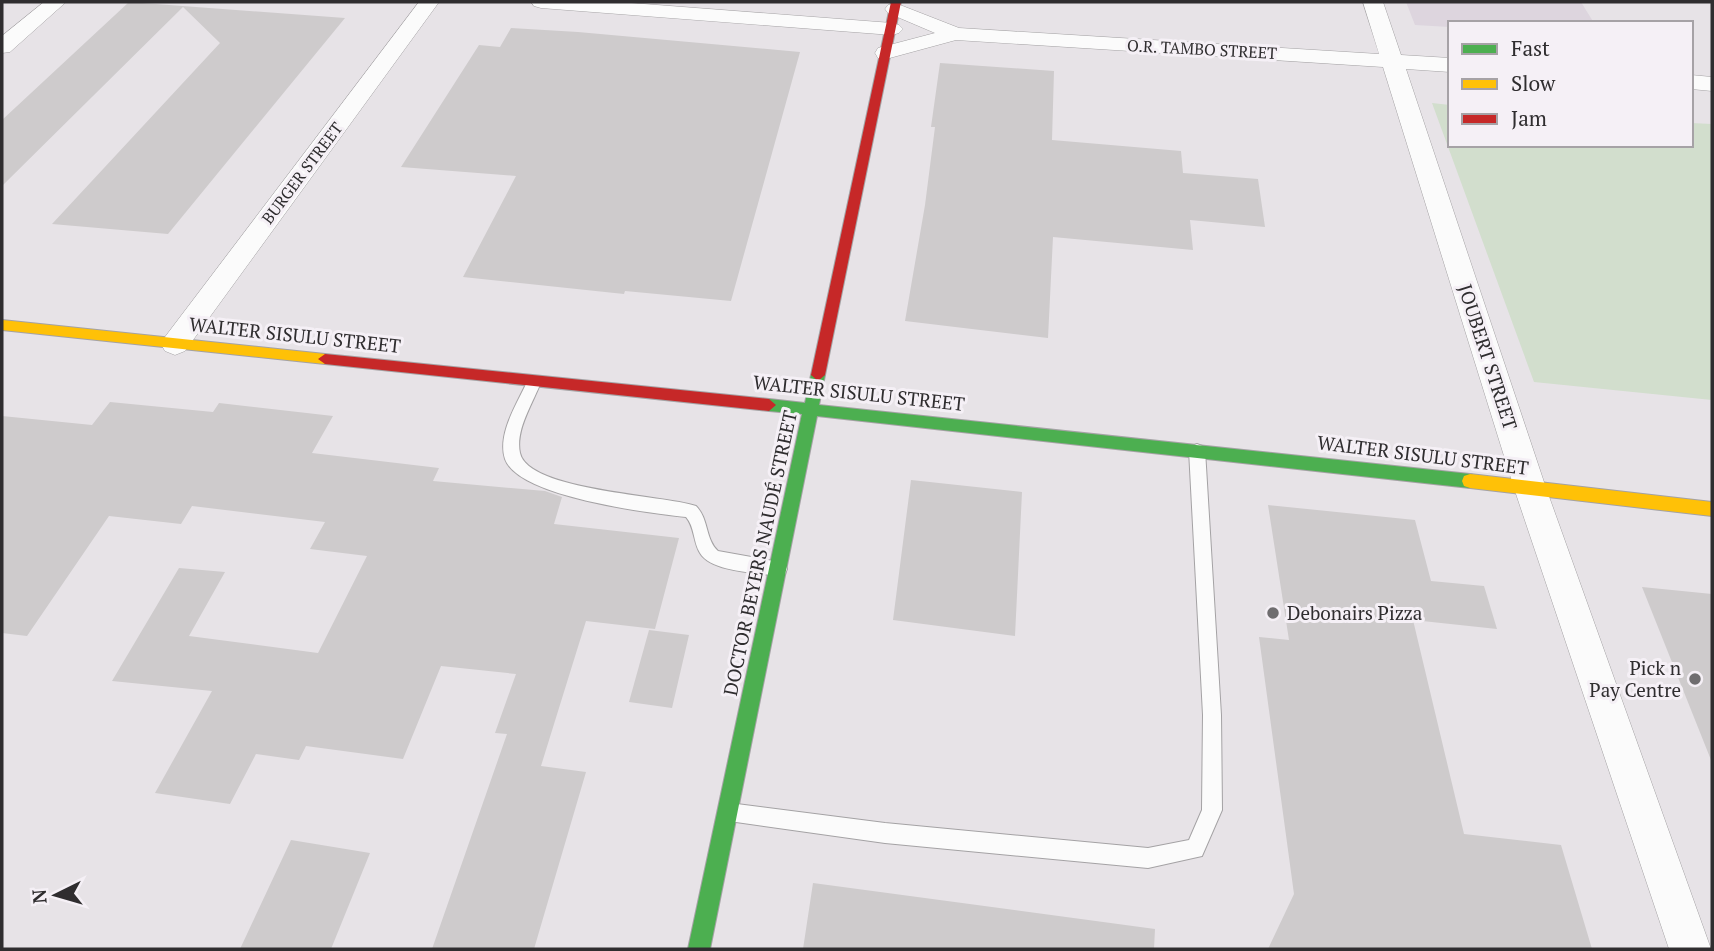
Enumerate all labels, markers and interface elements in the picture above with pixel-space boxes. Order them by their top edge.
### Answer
legend [1448,21,1693,147]
street label: O.R. TAMBO STREET [1127,34,1278,64]
text: Fast [1511,34,1550,62]
text: Slow [1511,69,1556,97]
text: Jam [1511,104,1547,132]
street label: BURGER STREET [257,118,348,228]
street label: JOUBERT STREET [1453,281,1524,433]
street label: WALTER SISULU STREET [188,311,402,358]
street label: WALTER SISULU STREET [752,369,966,416]
street label: DOCTOR BEYERS NAUDÉ STREET [717,408,802,698]
street label: WALTER SISULU STREET [1316,429,1530,480]
place label: Debonairs Pizza [1287,600,1423,625]
marker: Debonairs Pizza [1265,605,1281,621]
place label: Pick n Pay Centre [1589,655,1681,702]
marker: Pick n Pay Centre [1687,671,1703,687]
north arrow [21,860,91,930]
text: N [25,888,52,905]

